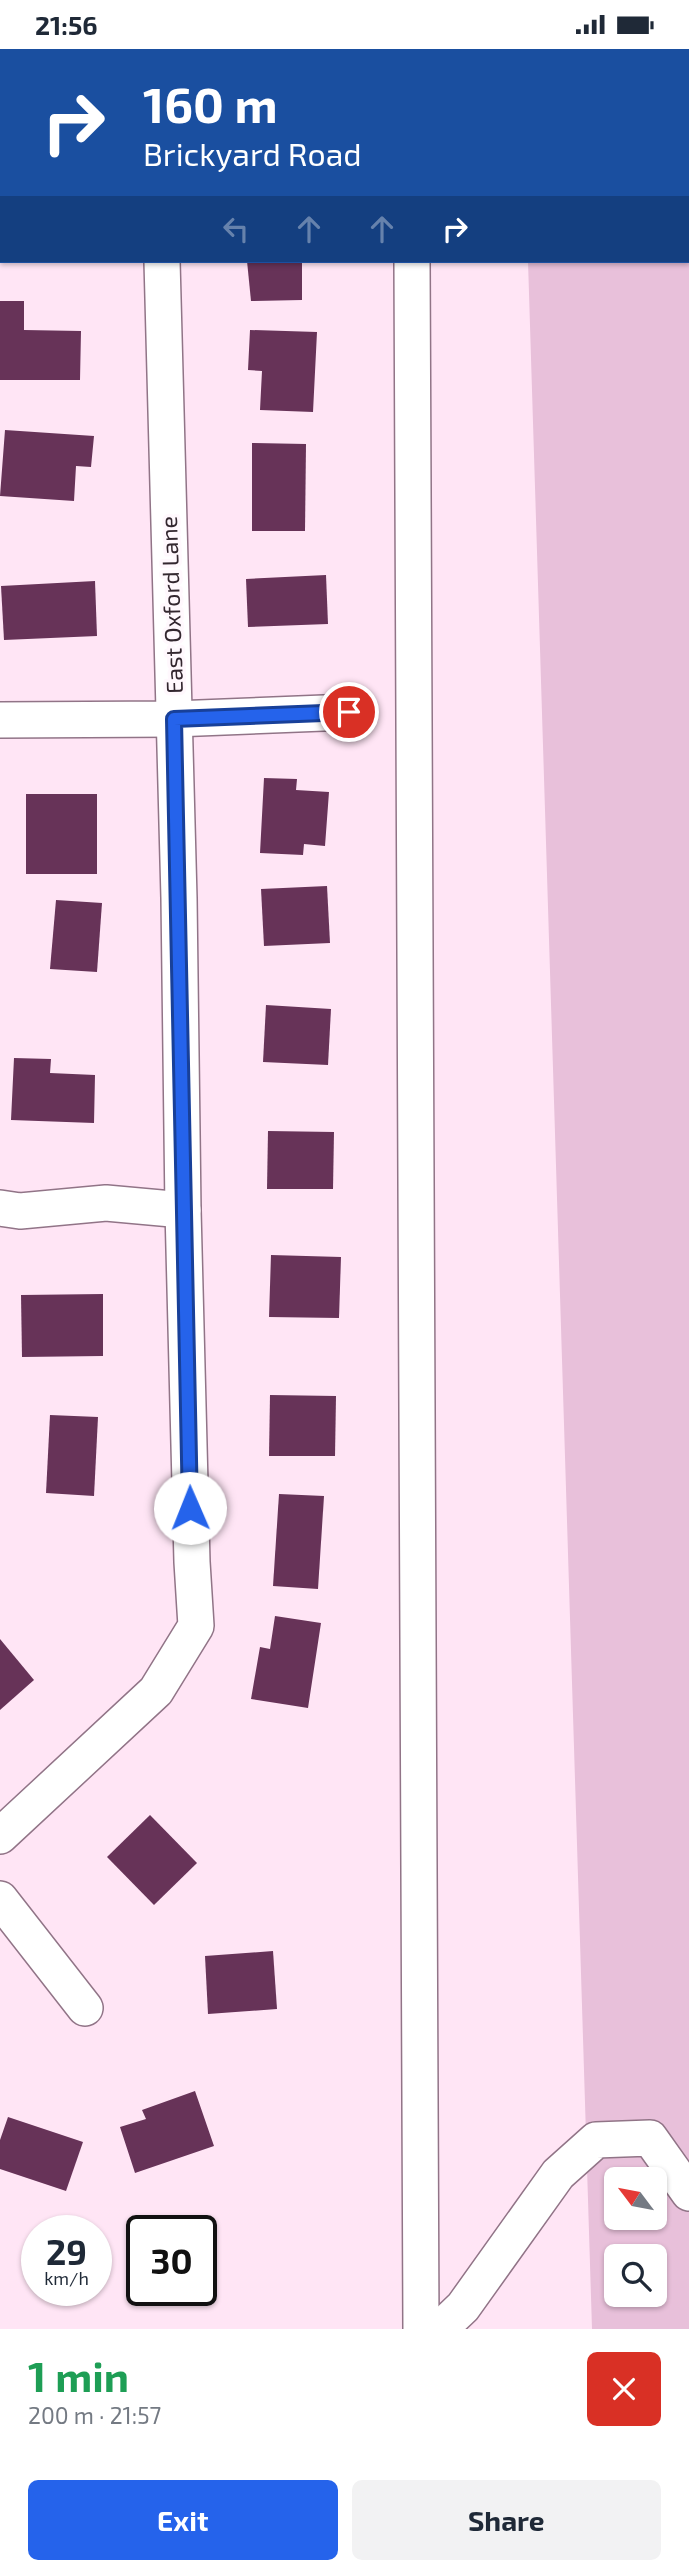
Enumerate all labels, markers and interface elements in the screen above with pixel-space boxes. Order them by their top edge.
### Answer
text: 21:56 [35,9,98,40]
text: 160 m [143,74,278,133]
icon: right [28,77,119,168]
text: Brickyard Road [143,134,362,172]
icon: left [217,210,255,248]
icon: ahead [290,210,328,248]
icon: ahead [363,210,401,248]
icon: right [436,210,474,248]
street label: East Oxford Lane [154,516,188,694]
pin [319,682,379,742]
icon: arrive [330,693,368,731]
position arrow [153,1471,227,1545]
north arrow [604,2167,667,2229]
map controls [604,2167,667,2307]
speed limit sign: 30 [126,2215,217,2306]
text: 29 [46,2230,87,2272]
button: search [604,2244,667,2307]
text: km/h [44,2267,89,2289]
text: 1 min [28,2350,129,2400]
button: close [587,2352,661,2426]
text: 200 m · 21:57 [28,2401,161,2429]
button: Exit [28,2480,338,2560]
button: Share [352,2480,661,2560]

